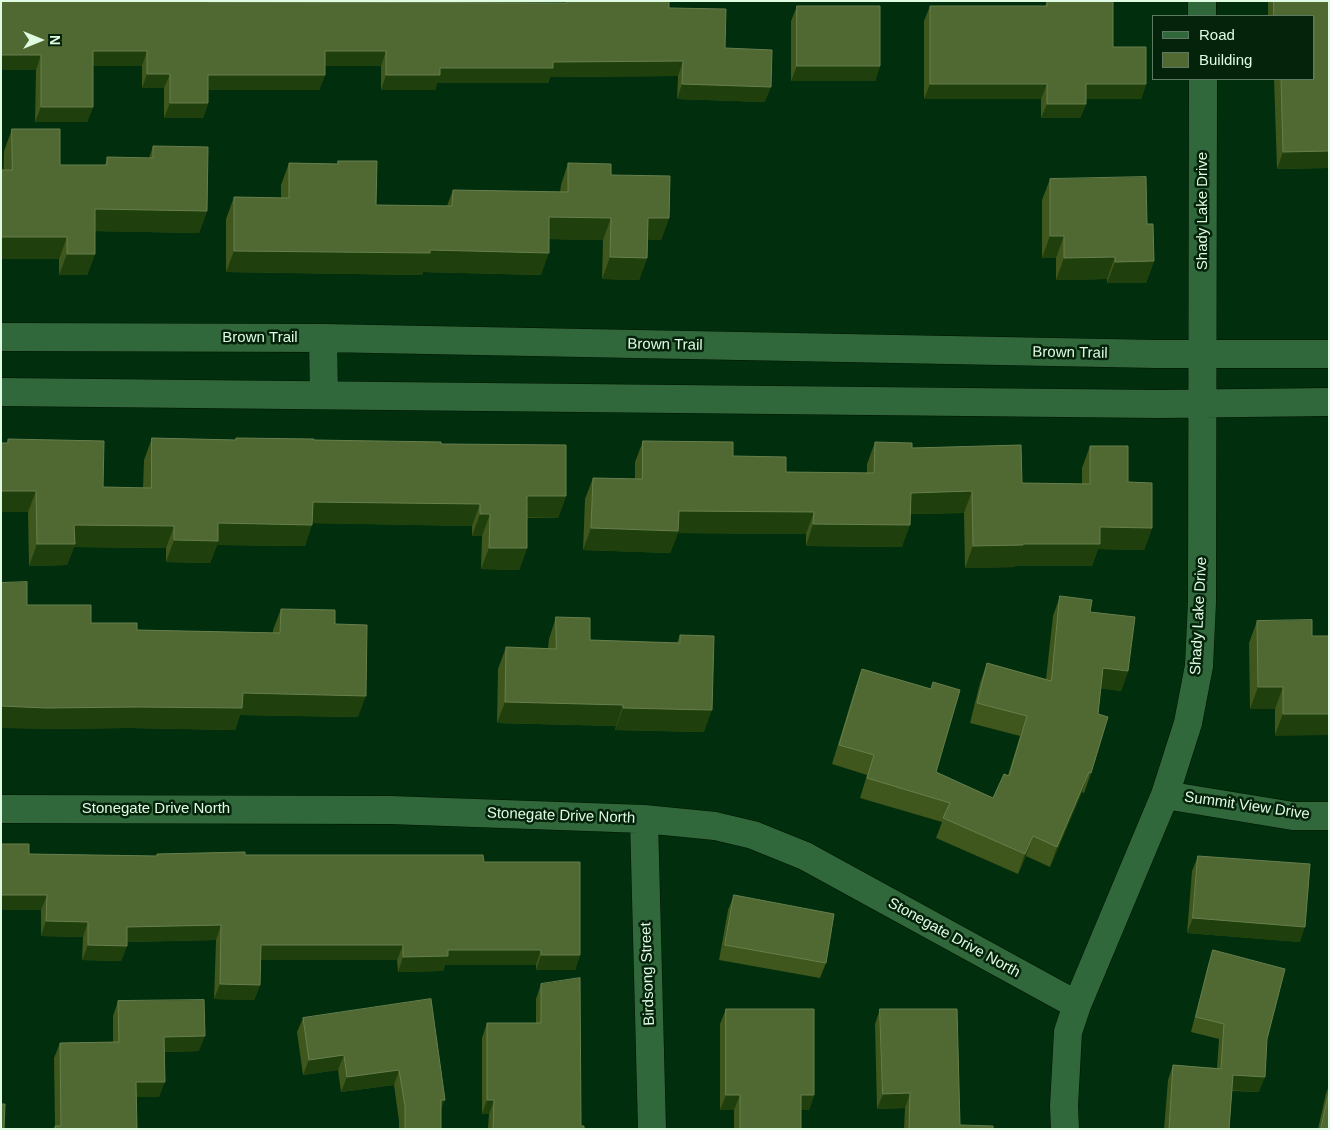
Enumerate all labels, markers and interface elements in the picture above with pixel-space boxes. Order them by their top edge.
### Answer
north arrow [15,15,65,65]
legend [1152,15,1315,80]
text: Road [1199,26,1235,43]
text: N [47,35,63,45]
text: Building [1199,51,1252,68]
street label: Shady Lake Drive [1194,152,1212,270]
street label: Brown Trail [222,329,298,347]
street label: Brown Trail [627,335,703,355]
street label: Brown Trail [1032,343,1108,363]
street label: Shady Lake Drive [1187,556,1211,676]
street label: Summit View Drive [1183,788,1311,824]
street label: Stonegate Drive North [82,800,230,818]
street label: Stonegate Drive North [487,804,635,828]
street label: Stonegate Drive North [885,894,1023,982]
street label: Birdsong Street [637,922,659,1026]

